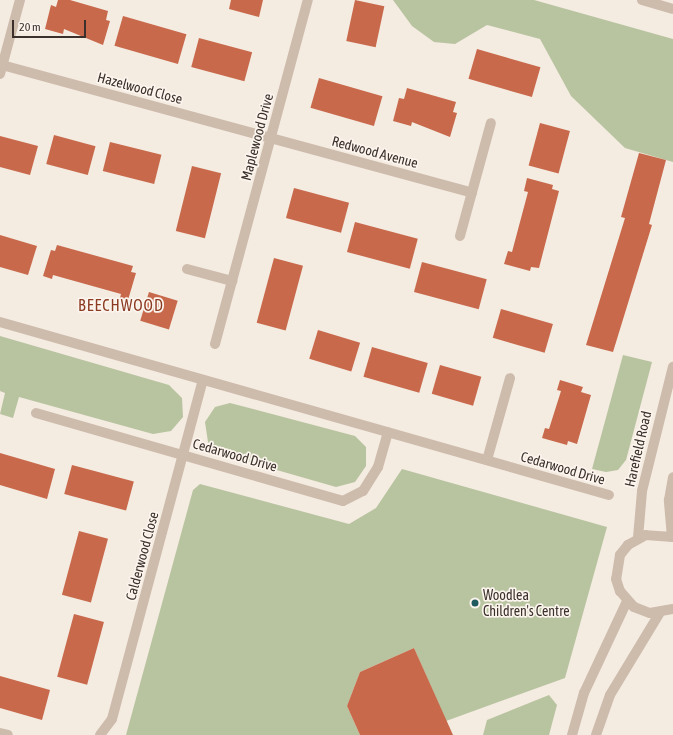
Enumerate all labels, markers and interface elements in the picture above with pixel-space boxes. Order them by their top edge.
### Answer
scale bar [14,12,88,38]
text: 20 m [19,20,41,34]
street label: Hazelwood Close [96,69,184,107]
street label: Maplewood Drive [237,92,277,182]
street label: Redwood Avenue [330,132,420,172]
district label: BEECHWOOD [78,295,164,315]
street label: Harefield Road [621,409,655,489]
street label: Cedarwood Drive [191,435,279,475]
street label: Cedarwood Drive [519,448,607,488]
street label: Calderwood Close [122,510,162,602]
place label: Woodlea Children's Centre [483,587,570,620]
marker: Woodlea Children's Centre [470,598,480,608]

